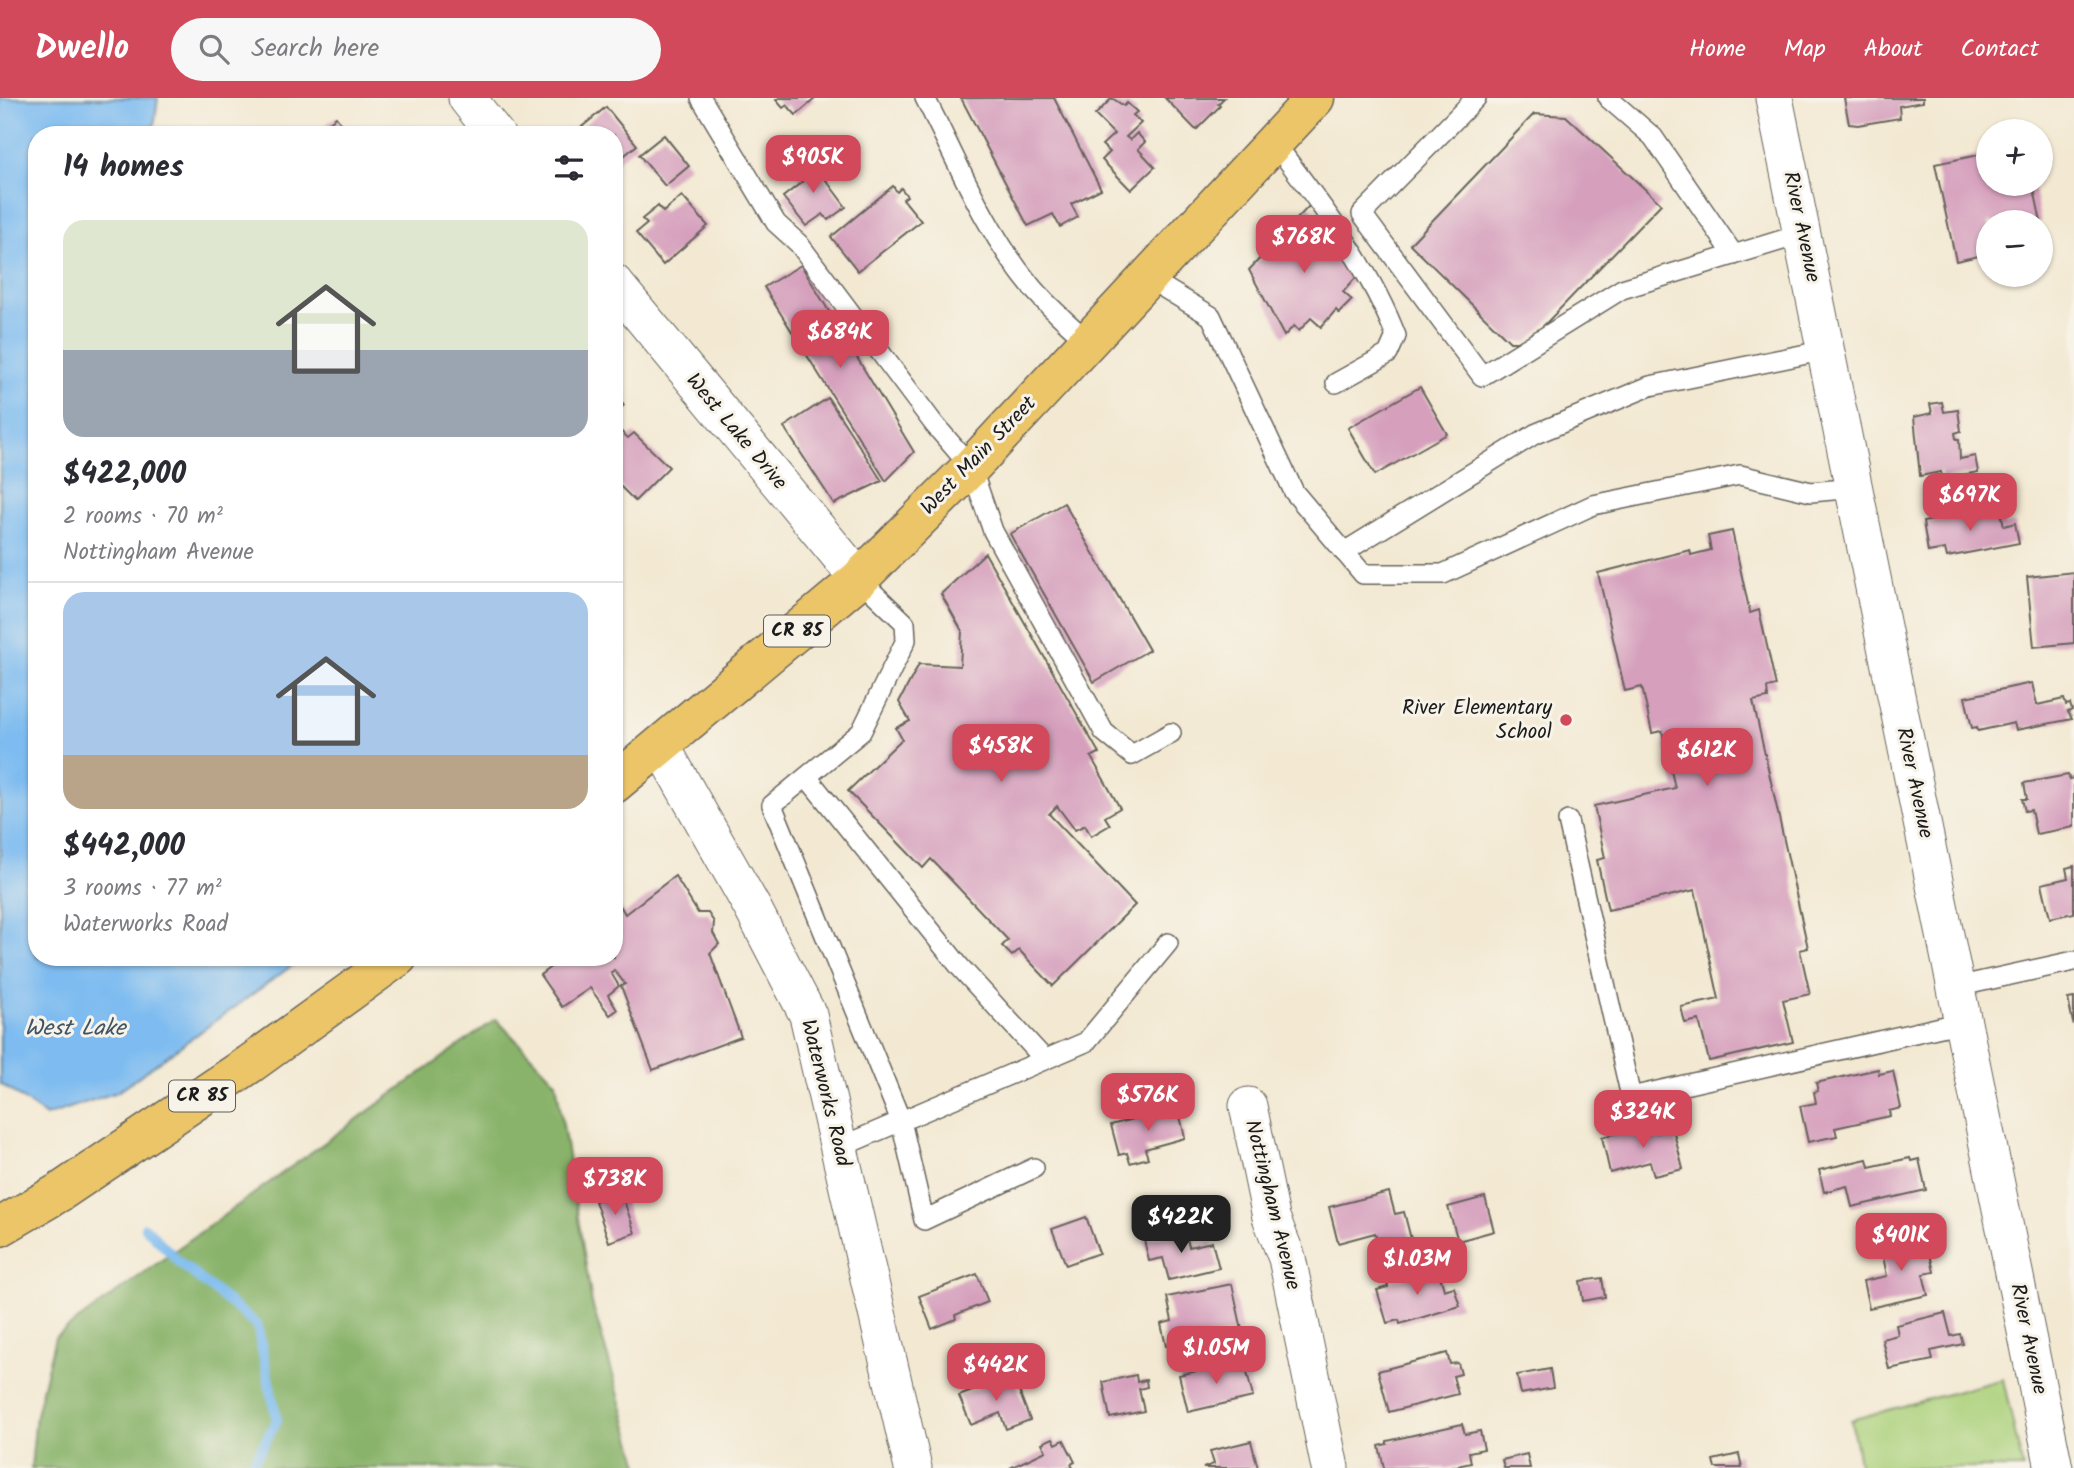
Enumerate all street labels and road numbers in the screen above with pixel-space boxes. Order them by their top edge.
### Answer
street label: River Avenue [1773,168,1829,286]
street label: West Lake Drive [677,366,795,498]
street label: West Main Street [913,388,1046,523]
road number: CR 85 [764,616,830,646]
street label: River Avenue [1886,724,1942,842]
street label: Waterworks Road [791,1016,859,1171]
road number: CR 85 [169,1080,235,1112]
street label: Nottingham Avenue [1235,1116,1309,1294]
street label: River Avenue [2000,1280,2056,1398]

